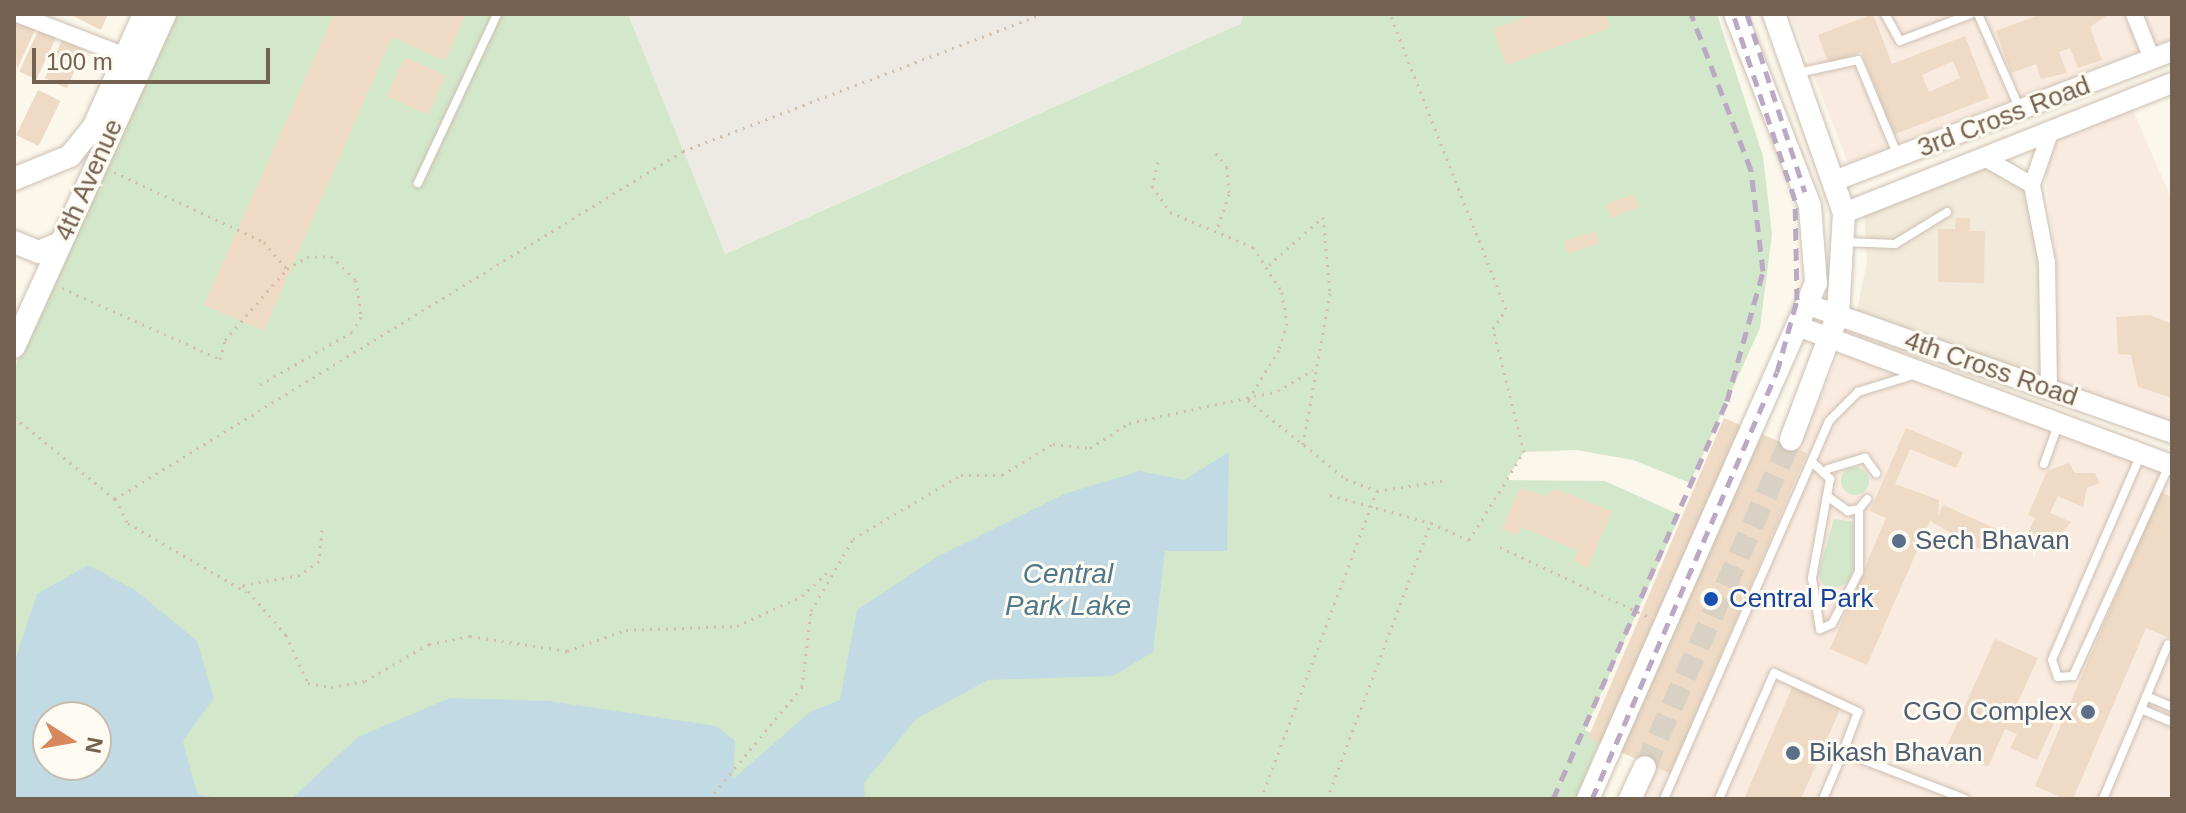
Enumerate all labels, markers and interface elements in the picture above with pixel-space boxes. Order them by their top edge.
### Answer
scale bar [36,32,274,82]
text: 100 m [46,48,113,75]
street label: 3rd Cross Road [1913,70,2095,164]
street label: 4th Avenue [48,114,130,246]
street label: 4th Cross Road [1901,325,2081,413]
place label: Sech Bhavan [1915,525,2070,557]
marker: Sech Bhavan [1890,532,1908,550]
water label: Central Park Lake [1005,557,1131,623]
place label: Central Park [1729,583,1873,615]
marker: Central Park [1700,588,1722,610]
place label: CGO Complex [1903,696,2072,728]
north arrow [32,701,112,781]
marker: CGO Complex [2079,703,2097,721]
text: N [80,735,108,755]
place label: Bikash Bhavan [1809,737,1982,769]
marker: Bikash Bhavan [1784,744,1802,762]

